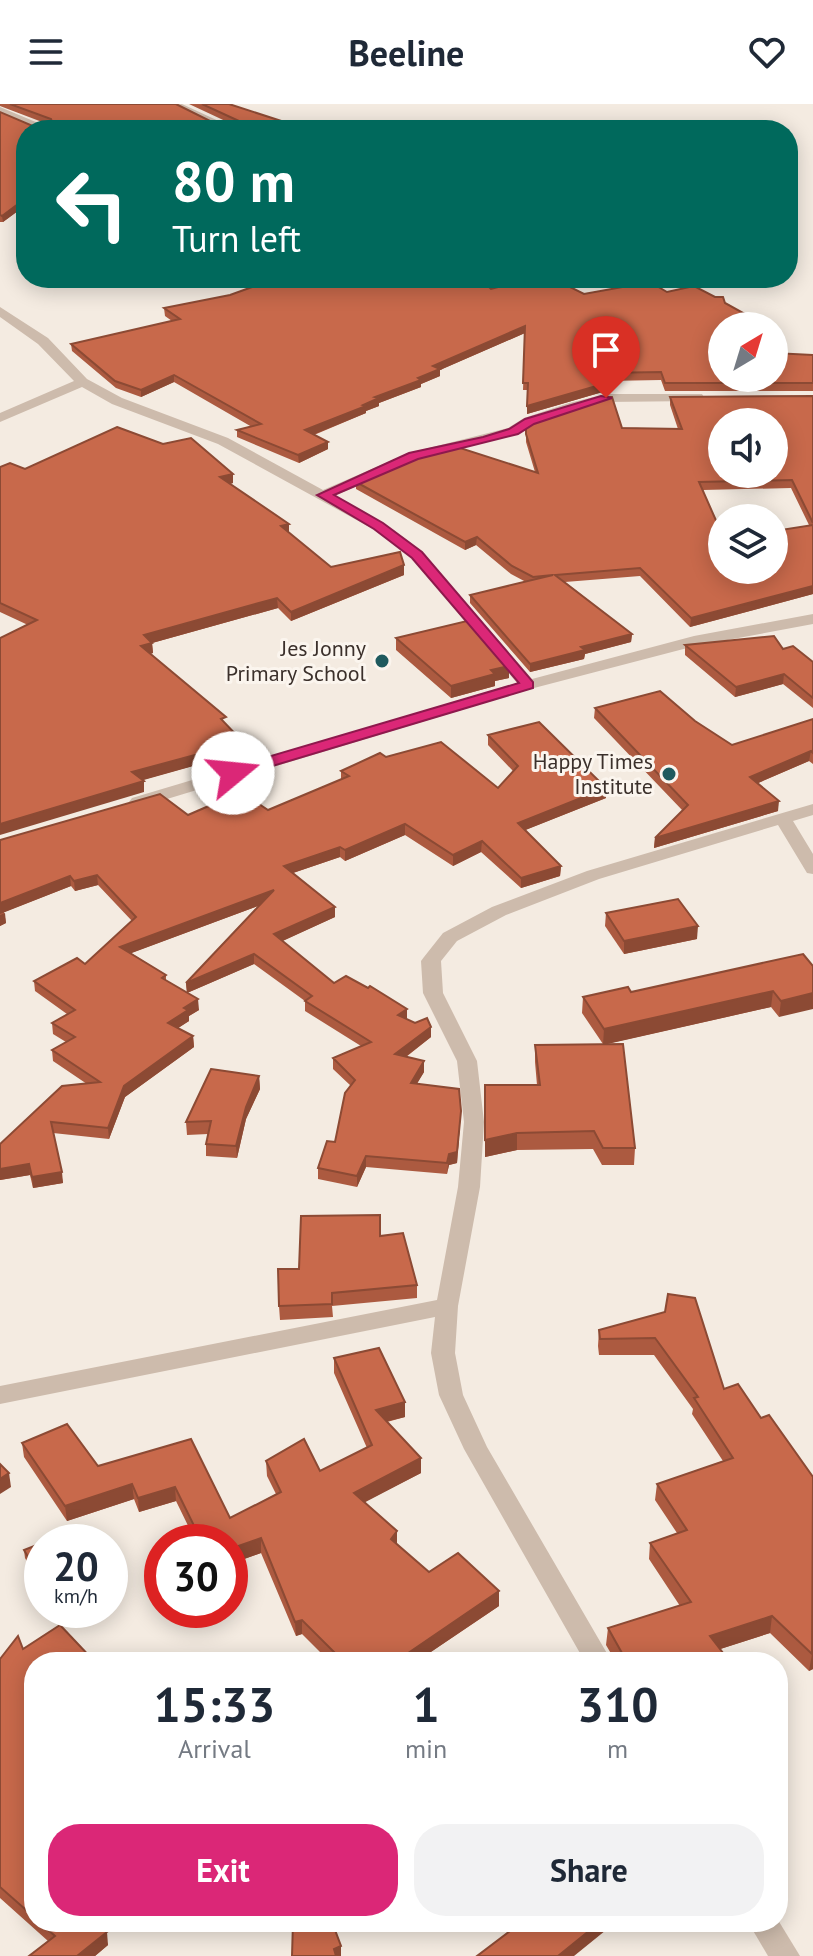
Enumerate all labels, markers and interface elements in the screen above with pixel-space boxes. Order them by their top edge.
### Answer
text: Beeline [349,29,464,76]
icon: menu [24,30,68,74]
icon: heart [745,30,789,74]
text: 80 m [172,145,295,217]
icon: left [40,152,144,256]
text: Turn left [172,215,301,262]
north arrow [708,312,788,392]
map controls [708,312,788,584]
pin [572,316,640,398]
icon: arrive [584,328,628,372]
button: sound [708,408,788,488]
button: layers [708,504,788,584]
place label: Jes Jonny Primary School [226,634,367,687]
marker: Jes Jonny Primary School [373,652,391,670]
position arrow [191,731,275,815]
place label: Happy Times Institute [533,747,653,800]
marker: Happy Times Institute [660,765,678,783]
speed limit sign: 30 [144,1524,248,1628]
text: 20 [53,1540,99,1592]
text: km/h [54,1583,98,1609]
text: 15:33 [154,1673,275,1735]
text: 1 [412,1673,440,1735]
text: 310 [577,1673,658,1735]
text: Arrival [178,1732,251,1765]
text: min [405,1732,447,1765]
text: m [607,1732,628,1765]
button: Exit [48,1824,398,1916]
button: Share [414,1824,764,1916]

